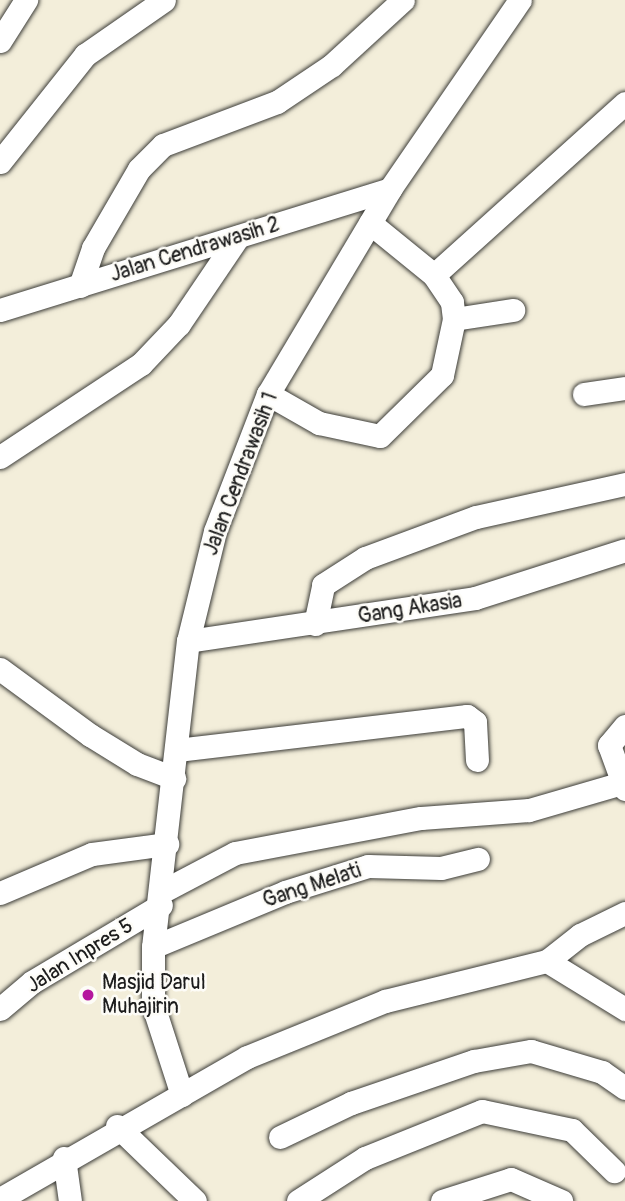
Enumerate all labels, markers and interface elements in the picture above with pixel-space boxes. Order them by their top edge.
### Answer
street label: Jalan Cendrawasih 2 [107,212,283,288]
street label: Jalan Cendrawasih 1 [198,389,284,559]
street label: Gang Akasia [356,588,464,630]
street label: Gang Melati [260,858,364,914]
street label: Jalan Inpres 5 [22,913,138,999]
place label: Masjid Darul Muhajirin [102,970,206,1020]
marker: Masjid Darul Muhajirin [80,987,96,1003]

